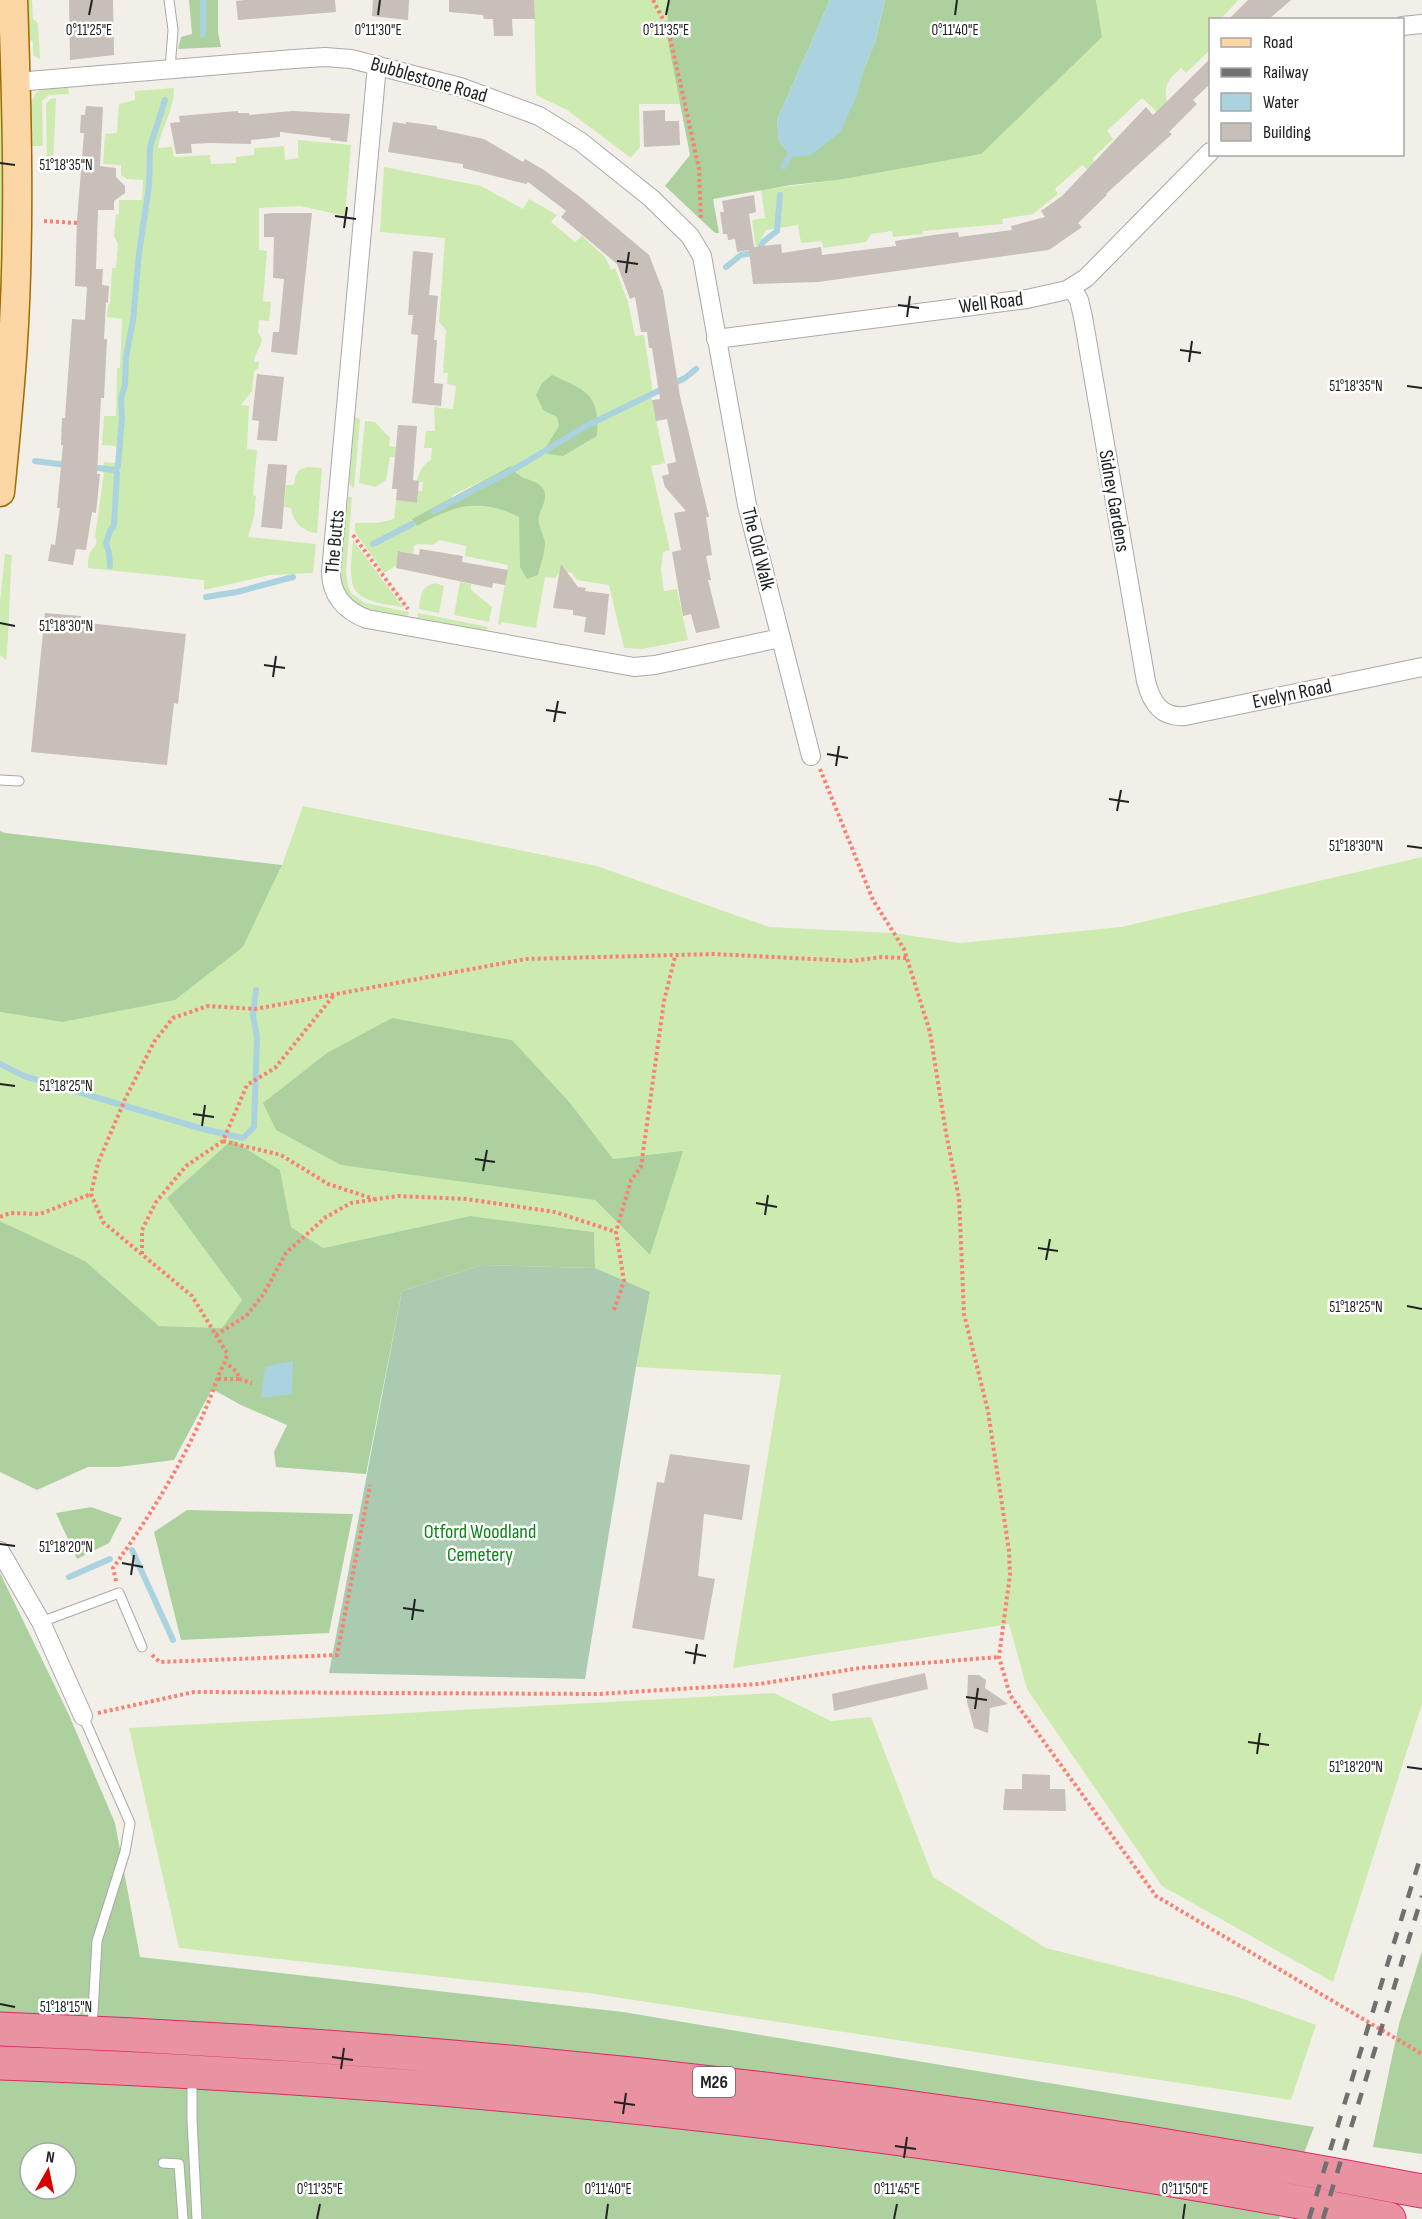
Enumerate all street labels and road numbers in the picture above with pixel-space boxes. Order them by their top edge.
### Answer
street label: Bubblestone Road [368,52,490,108]
street label: Well Road [957,287,1025,319]
street label: Sidney Gardens [1093,448,1135,554]
street label: The Old Walk [736,505,780,593]
street label: The Butts [320,509,350,575]
street label: Evelyn Road [1250,674,1334,714]
road number: M26 [693,2067,735,2097]

